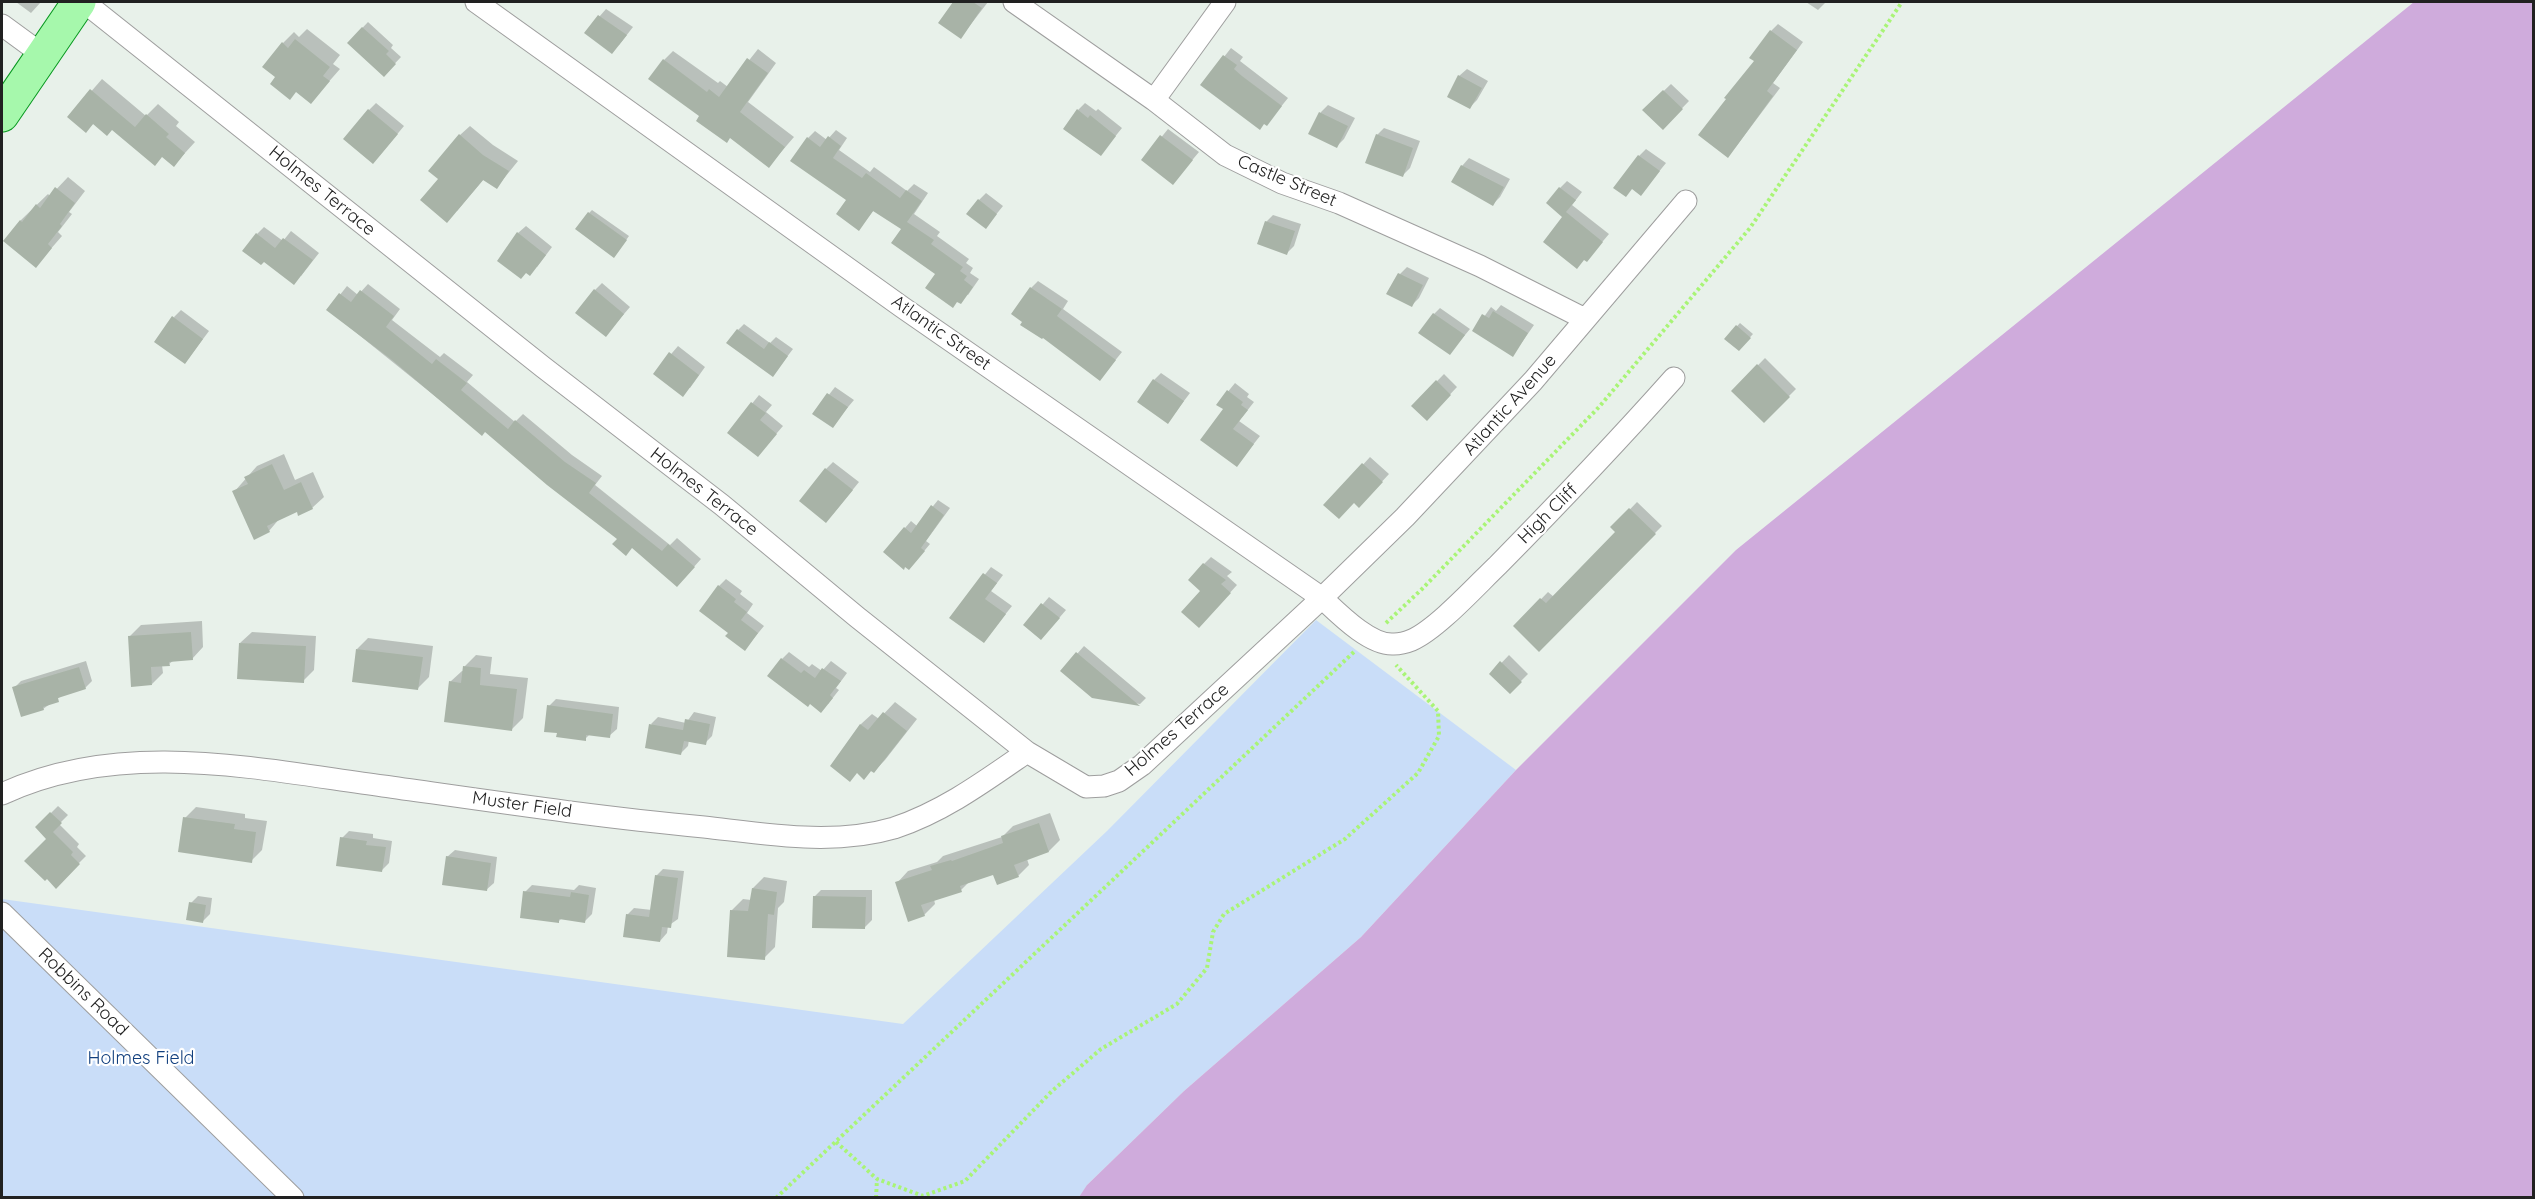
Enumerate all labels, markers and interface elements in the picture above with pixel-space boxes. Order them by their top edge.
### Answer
street label: Holmes Terrace [264,141,380,241]
street label: Castle Street [1234,150,1340,212]
street label: Atlantic Street [887,291,995,375]
street label: Atlantic Avenue [1459,350,1561,460]
street label: Holmes Terrace [646,443,762,541]
street label: High Cliff [1514,480,1582,548]
street label: Holmes Terrace [1121,679,1233,781]
street label: Muster Field [471,787,573,823]
street label: Robbins Road [33,944,133,1040]
park label: Holmes Field [88,1048,194,1070]

